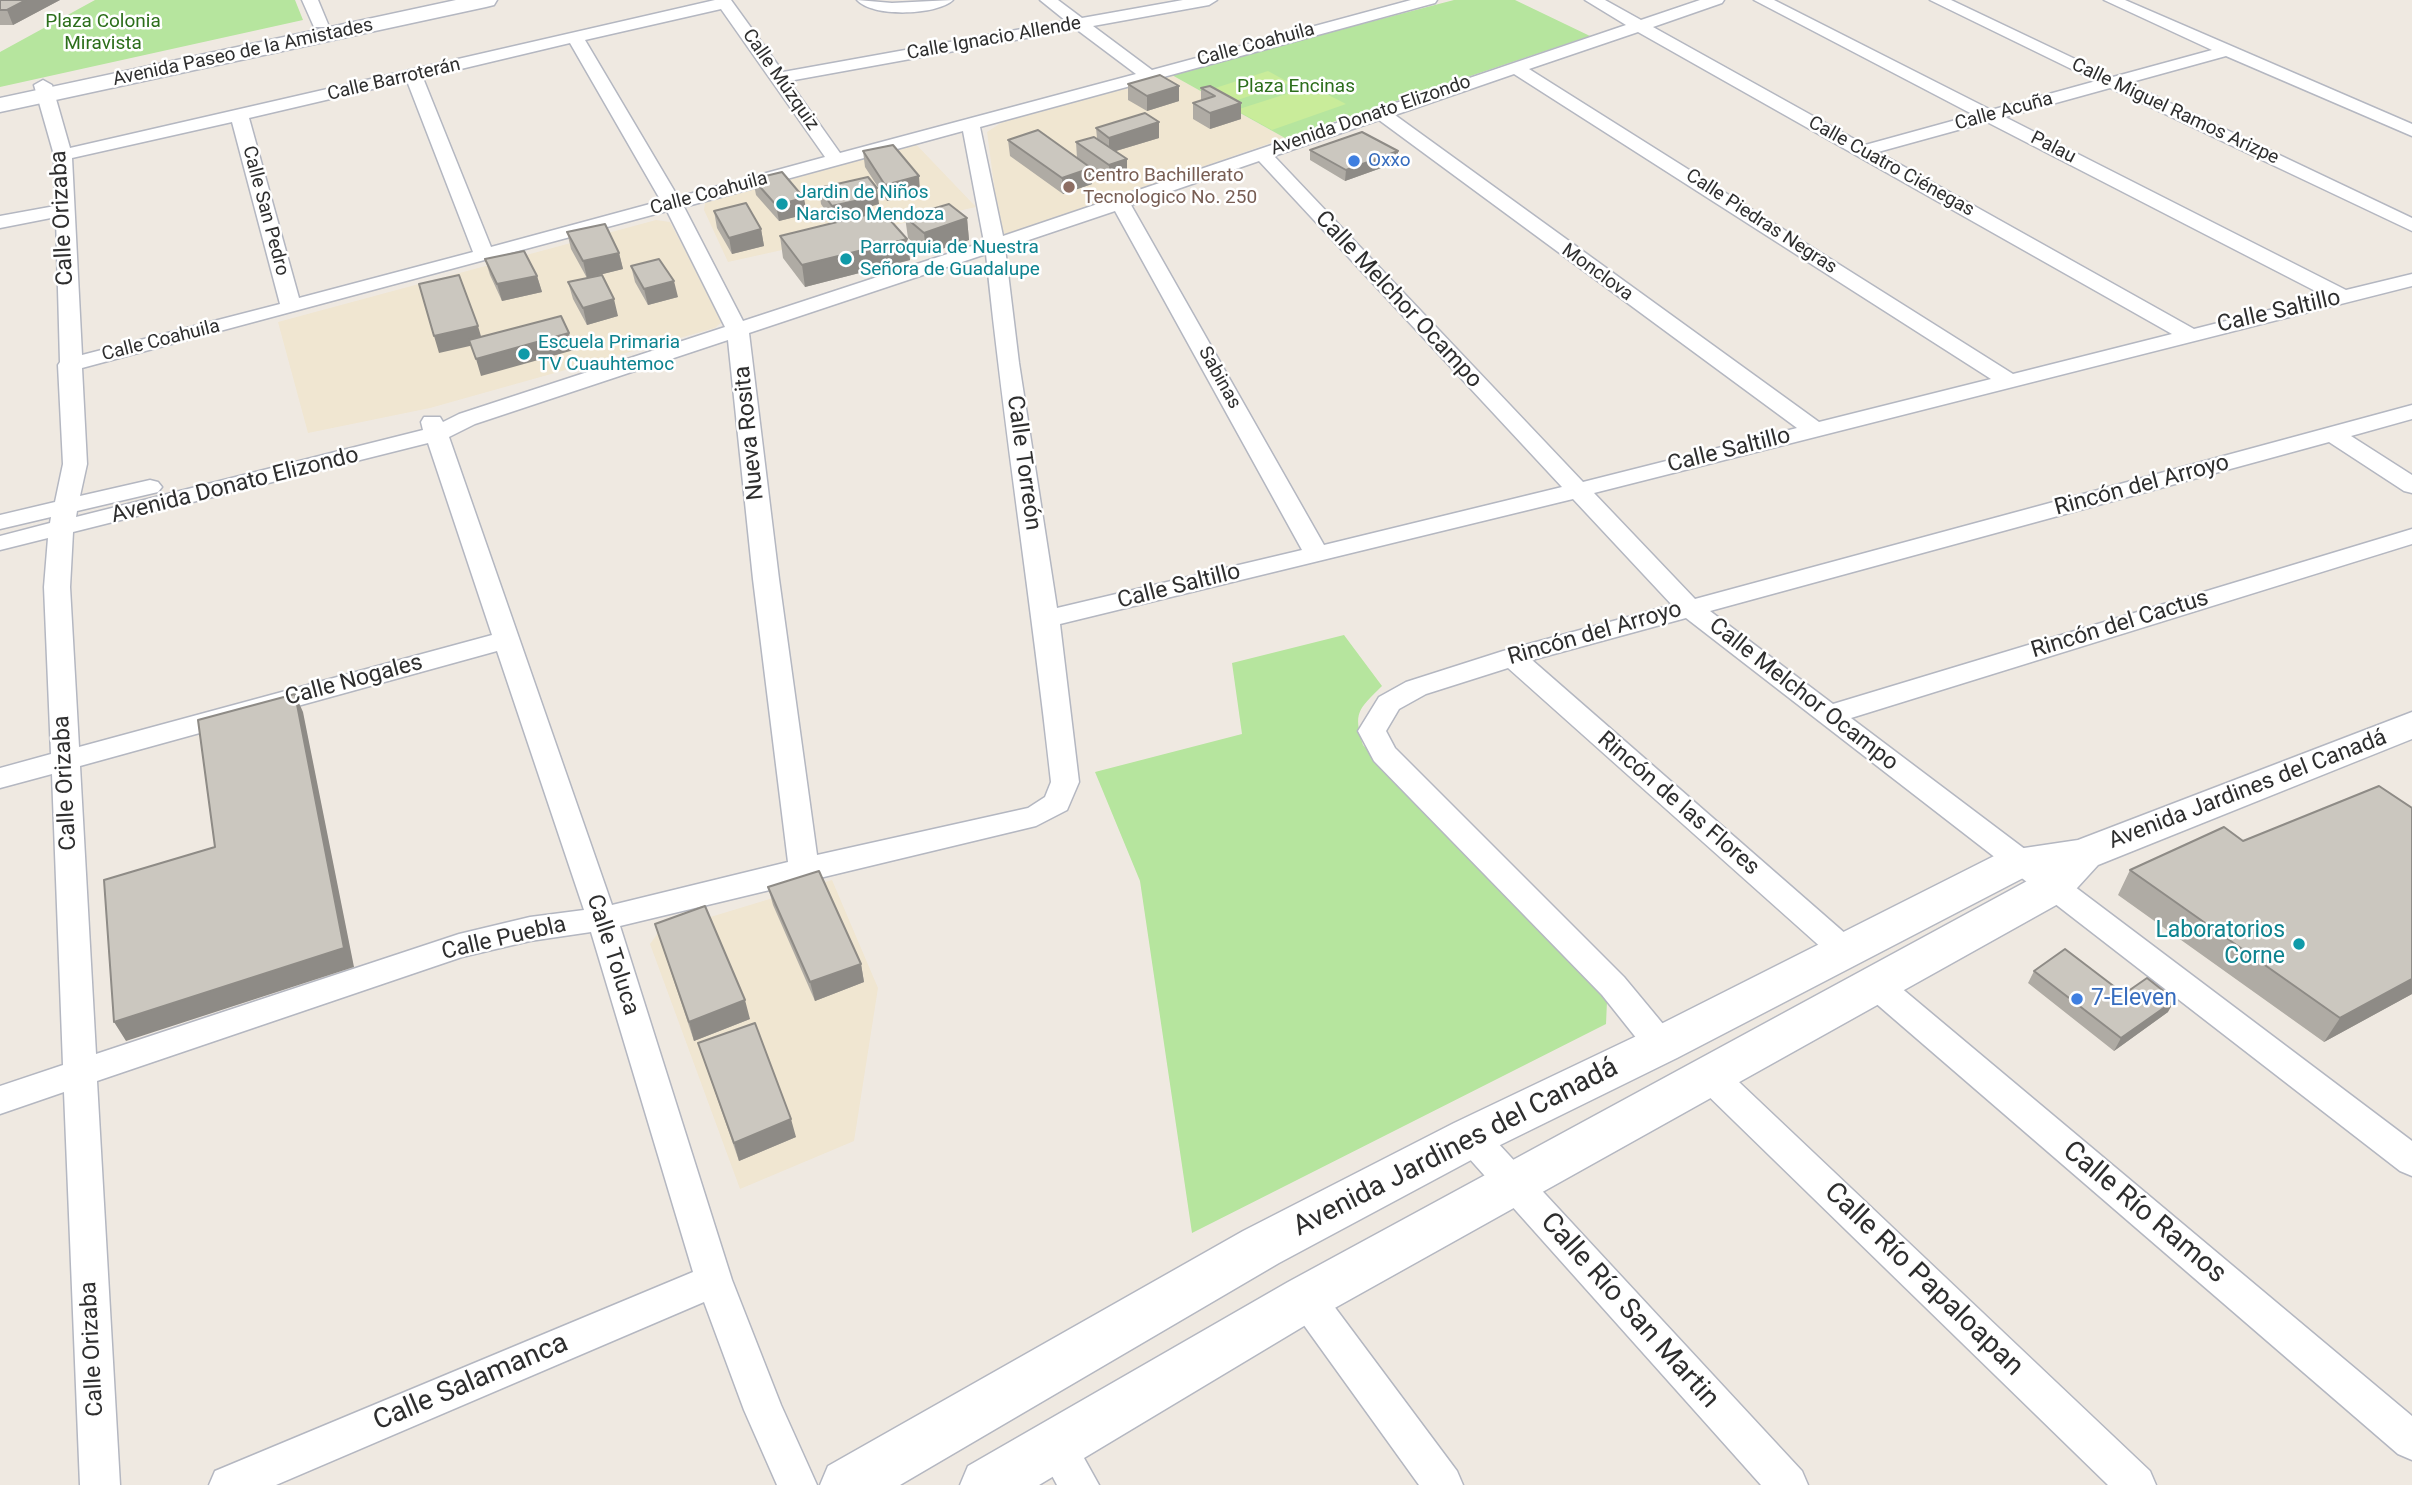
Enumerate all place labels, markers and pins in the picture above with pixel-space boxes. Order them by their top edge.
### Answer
place label: Oxxo [1368,150,1411,172]
marker: Oxxo [1346,153,1362,169]
place label: Centro Bachillerato Tecnologico No. 250 [1083,165,1257,209]
marker: Centro Bachillerato Tecnologico No. 250 [1061,179,1077,195]
place label: Jardin de Niños Narciso Mendoza [796,182,944,226]
marker: Jardin de Niños Narciso Mendoza [774,196,790,212]
place label: Parroquia de Nuestra Señora de Guadalupe [860,237,1040,281]
marker: Parroquia de Nuestra Señora de Guadalupe [838,251,854,267]
place label: Escuela Primaria TV Cuauhtemoc [538,332,680,376]
marker: Escuela Primaria TV Cuauhtemoc [516,346,532,362]
place label: Laboratorios Corne [2155,917,2285,971]
marker: Laboratorios Corne [2291,936,2307,952]
place label: 7-Eleven [2091,985,2177,1013]
marker: 7-Eleven [2069,991,2085,1007]

